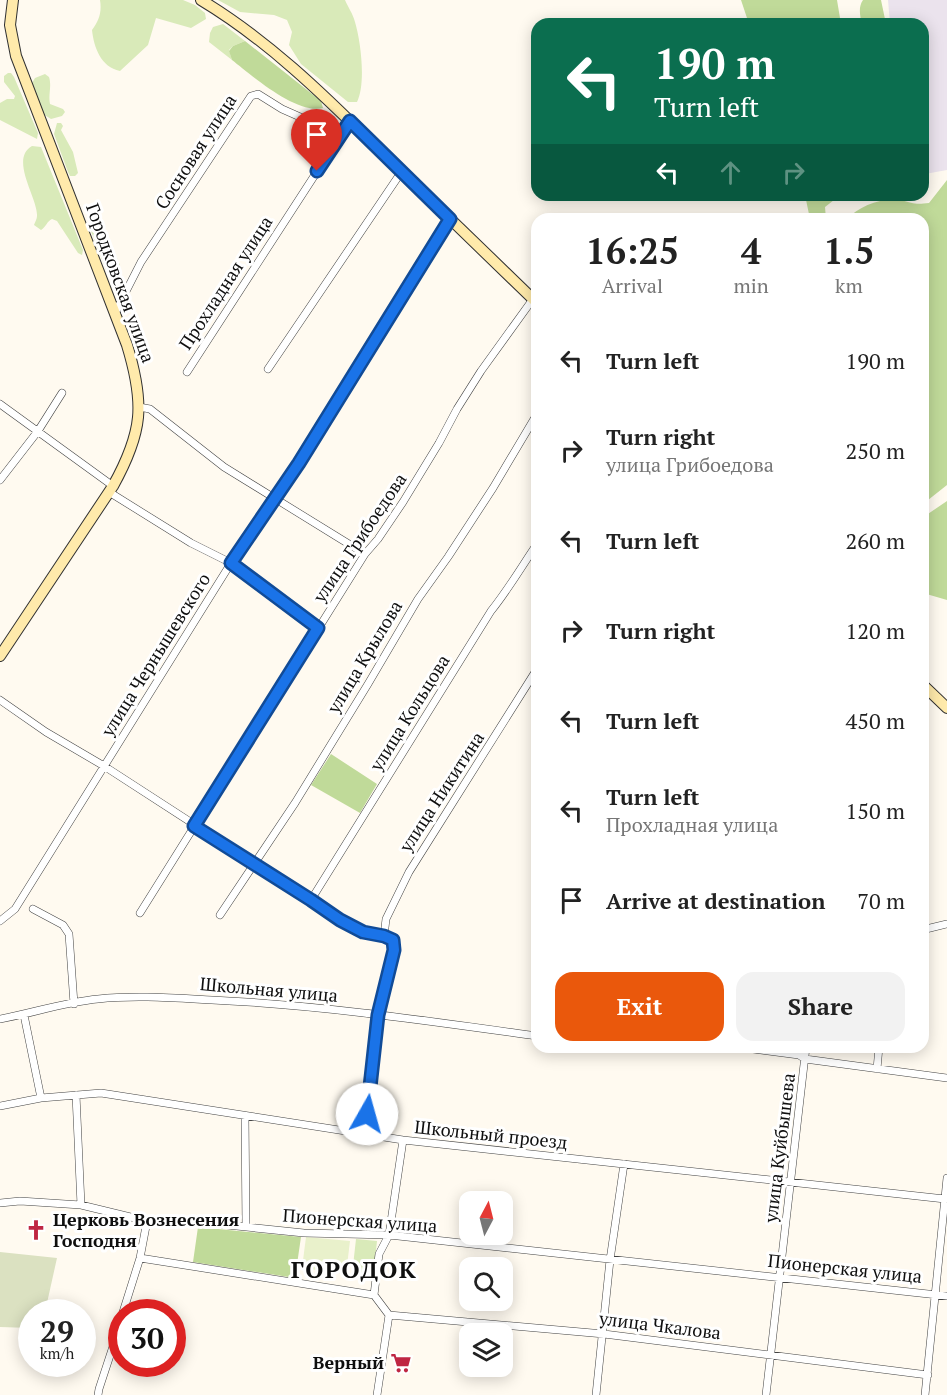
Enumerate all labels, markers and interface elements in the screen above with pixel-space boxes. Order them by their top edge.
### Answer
text: 190 m [654,35,775,91]
icon: left [555,42,633,120]
street label: Сосновая улица [149,89,241,214]
text: Turn left [654,89,759,125]
pin [291,109,342,171]
icon: arrive [300,118,333,151]
icon: left [651,156,684,189]
icon: ahead [714,156,747,189]
icon: right [777,156,810,189]
street label: Городковская улица [81,200,161,366]
street label: Прохладная улица [173,211,277,354]
text: 16:25 [585,227,679,274]
text: 4 [741,227,761,274]
text: 1.5 [823,227,875,274]
text: Arrival [602,272,663,299]
text: min [734,272,769,299]
text: km [835,272,863,299]
icon: left [555,344,588,377]
text: Turn left [606,346,699,375]
text: 190 m [845,346,905,375]
text: Turn right [606,422,715,451]
icon: right [555,434,588,467]
text: 250 m [845,436,905,465]
text: улица Грибоедова [606,451,774,478]
street label: улица Грибоедова [306,468,411,608]
icon: left [555,524,588,557]
text: Turn left [606,526,699,555]
text: 260 m [845,526,905,555]
street label: улица Чернышевского [95,568,215,741]
street label: улица Крылова [320,596,407,718]
icon: right [555,614,588,647]
text: Turn right [606,616,715,645]
text: 120 m [845,616,905,645]
street label: улица Кольцова [363,650,455,776]
icon: left [555,704,588,737]
text: Turn left [606,706,699,735]
text: 450 m [845,706,905,735]
street label: улица Никитина [393,727,489,857]
text: Turn left [606,782,699,811]
icon: left [555,794,588,827]
text: 150 m [845,796,905,825]
text: Прохладная улица [606,811,778,838]
icon: arrive [555,884,588,917]
text: Arrive at destination [606,886,825,915]
text: 70 m [857,886,905,915]
street label: Школьная улица [199,971,339,1007]
button: Exit [555,972,724,1041]
button: Share [736,972,905,1041]
street label: улица Куйбышева [758,1072,800,1225]
position arrow [335,1082,399,1146]
street label: Школьный проезд [413,1114,569,1154]
north arrow [459,1191,513,1245]
map controls [459,1191,513,1377]
street label: Пионерская улица [282,1203,438,1237]
place label: Церковь Вознесения Господня [53,1207,239,1252]
church icon: Церковь Вознесения Господня [24,1218,48,1242]
street label: Пионерская улица [767,1248,923,1288]
district label: ГОРОДОК [291,1253,417,1285]
button: search [459,1257,513,1311]
speed limit sign: 30 [108,1299,186,1377]
street label: улица Чкалова [597,1306,722,1344]
text: 29 [40,1311,74,1351]
button: layers [459,1323,513,1377]
text: km/h [40,1343,74,1363]
place label: Верный [313,1350,384,1374]
supermarket icon: Верный [389,1351,413,1375]

